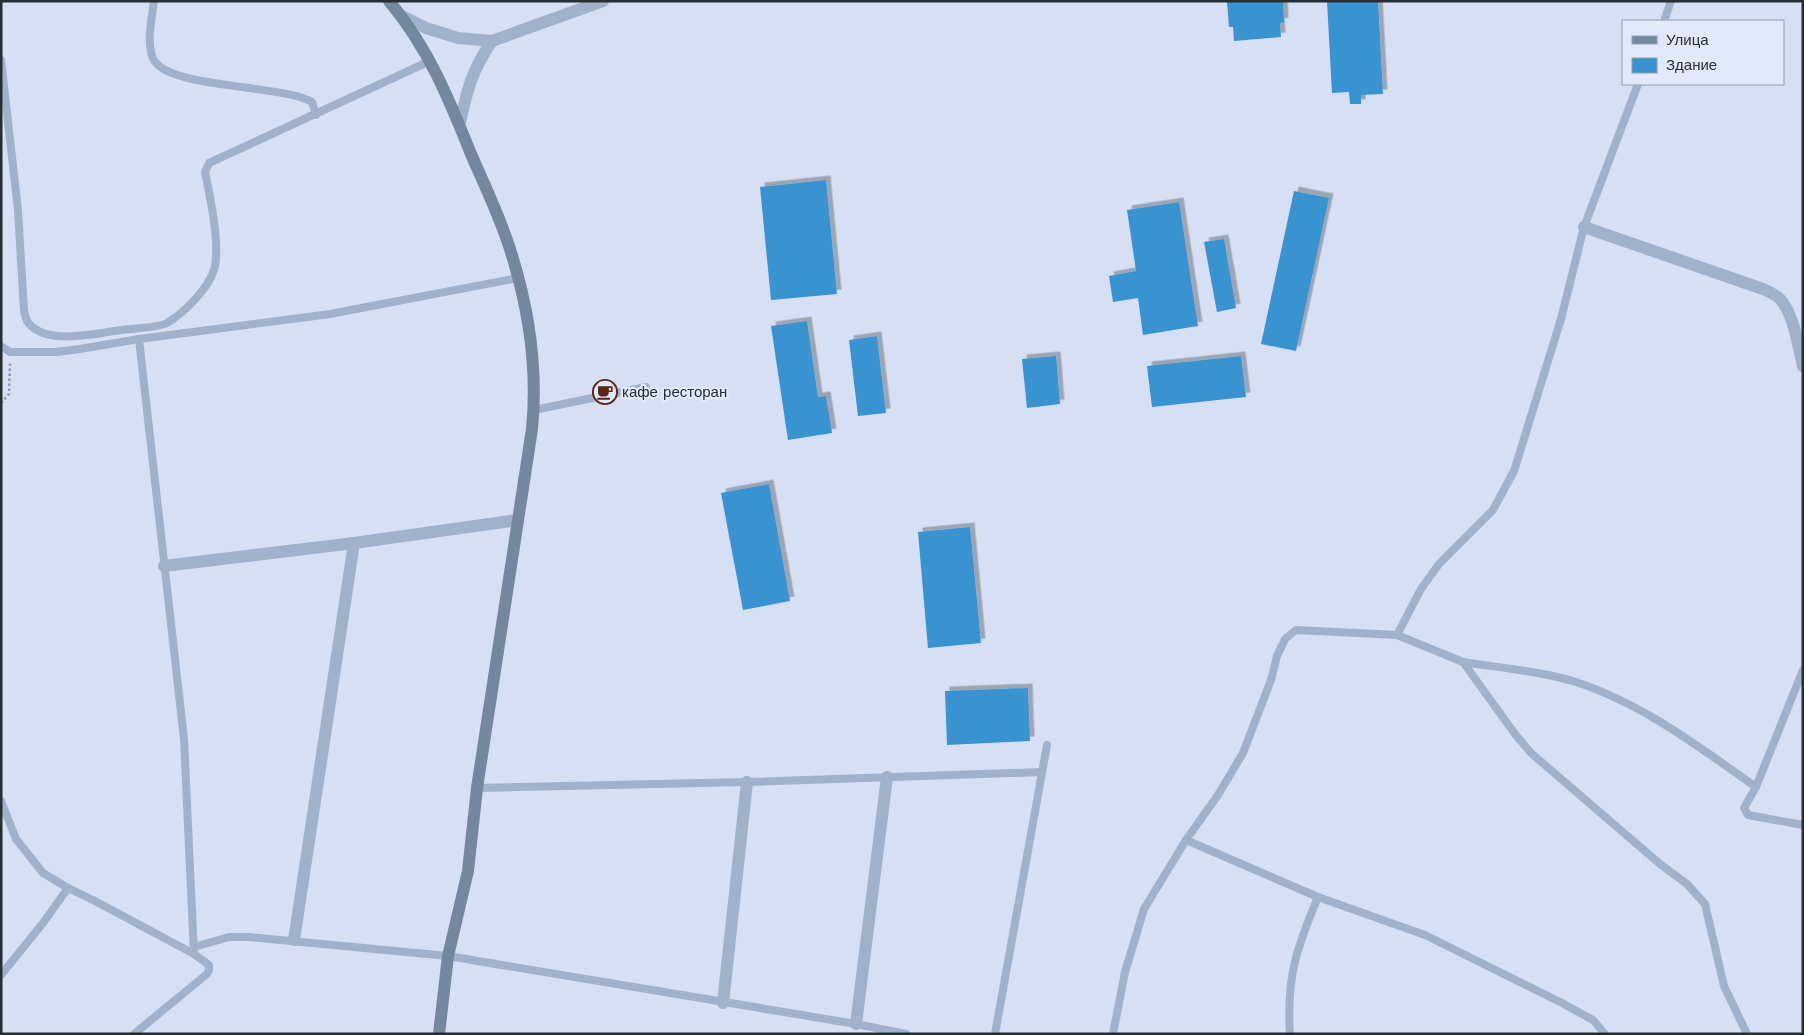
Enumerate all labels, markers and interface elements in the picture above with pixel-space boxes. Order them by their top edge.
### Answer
legend [1622,20,1784,85]
text: Улица [1666,31,1709,49]
text: Здание [1666,56,1717,74]
cafe icon: кафе ресторан [592,379,618,405]
place label: кафе ресторан [622,383,727,401]

